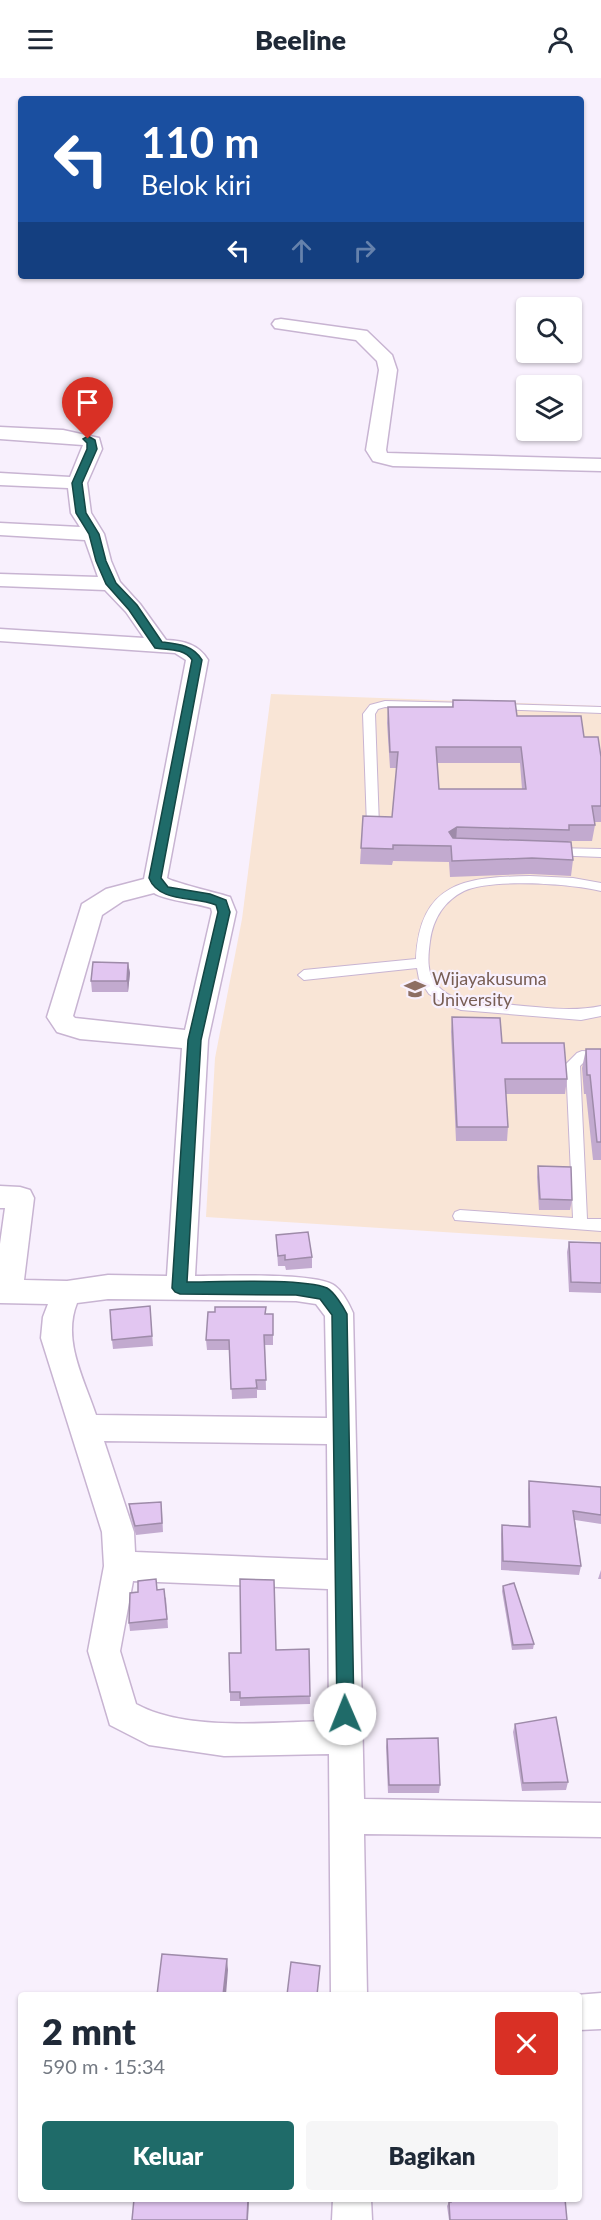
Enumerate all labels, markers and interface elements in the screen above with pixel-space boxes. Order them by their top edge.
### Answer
icon: menu [24,23,57,56]
text: Beeline [255,23,346,56]
icon: person [544,23,577,56]
text: 110 m [141,117,259,167]
icon: left [42,120,120,198]
text: Belok kiri [141,168,251,201]
icon: left [222,234,255,267]
icon: ahead [285,234,318,267]
icon: right [348,234,381,267]
map controls [516,297,582,441]
button: search [516,297,582,363]
button: layers [516,375,582,441]
pin [62,377,113,439]
icon: arrive [71,386,104,419]
place label: Wijayakusuma University [432,967,547,1010]
school or university icon: Wijayakusuma University [403,977,427,1001]
position arrow [313,1682,377,1746]
text: 2 mnt [42,2009,136,2053]
button: close [495,2012,558,2075]
text: 590 m · 15:34 [42,2054,165,2078]
button: Keluar [42,2121,294,2190]
button: Bagikan [306,2121,558,2190]

